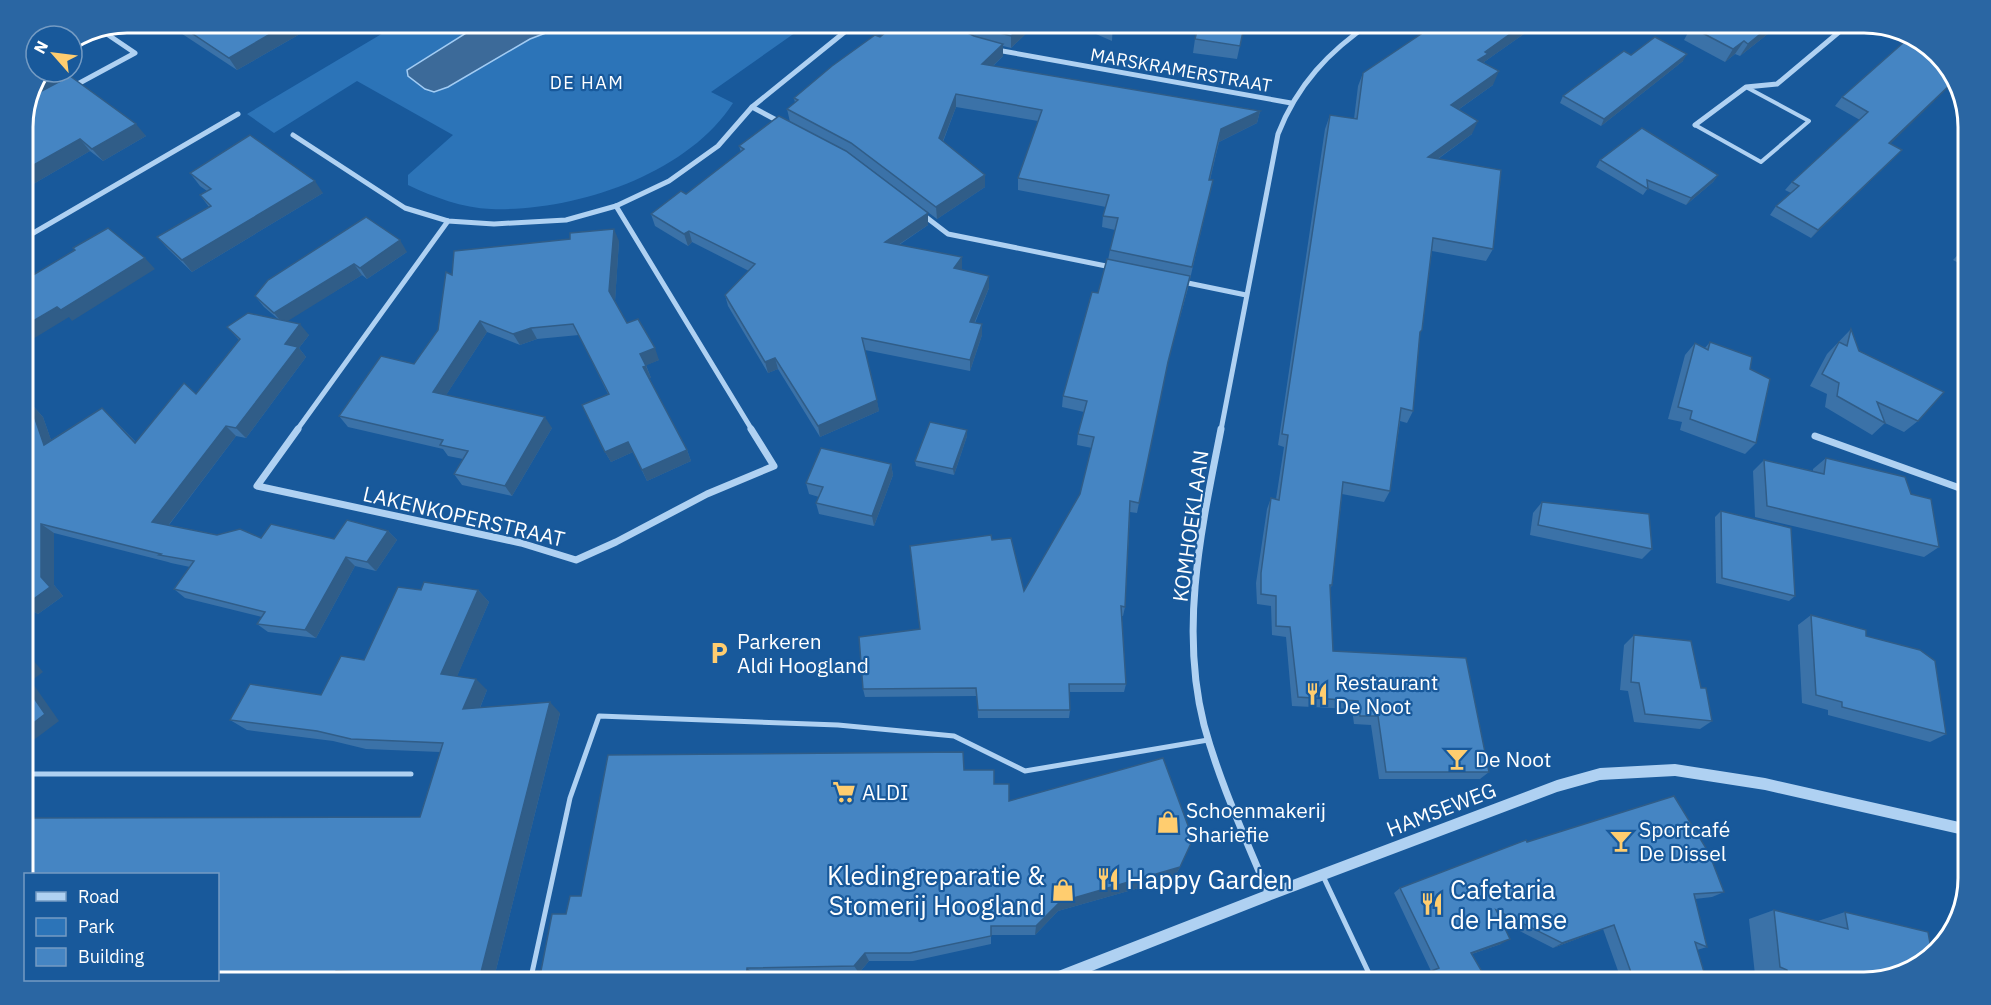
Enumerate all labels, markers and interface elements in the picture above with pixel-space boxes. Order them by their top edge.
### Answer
north arrow [24,24,84,84]
text: N [29,37,52,57]
street label: MARSKRAMERSTRAAT [1089,43,1273,97]
district label: DE HAM [550,71,624,94]
street label: KOMHOEKLAAN [1165,448,1215,604]
street label: LAKENKOPERSTRAAT [360,479,568,553]
place label: Parkeren Aldi Hoogland [737,627,869,679]
parking icon: Parkeren Aldi Hoogland [706,640,732,666]
place label: Restaurant De Noot [1335,668,1438,720]
restaurant icon: Restaurant De Noot [1304,681,1330,707]
place label: De Noot [1475,745,1551,773]
bar icon: De Noot [1444,746,1470,772]
street label: HAMSEWEG [1382,775,1500,843]
place label: ALDI [862,778,908,806]
supermarket icon: ALDI [831,779,857,805]
place label: Schoenmakerij Shariefie [1186,796,1326,848]
shop icon: Schoenmakerij Shariefie [1155,809,1181,835]
place label: Sportcafé De Dissel [1639,815,1730,867]
bar icon: Sportcafé De Dissel [1608,828,1634,854]
place label: Kledingreparatie & Stomerij Hoogland [827,858,1045,922]
place label: Happy Garden [1126,862,1293,896]
restaurant icon: Happy Garden [1095,866,1121,892]
place label: Cafetaria de Hamse [1450,872,1567,936]
legend [24,873,219,981]
shop icon: Kledingreparatie & Stomerij Hoogland [1050,877,1076,903]
text: Road [78,885,119,908]
restaurant icon: Cafetaria de Hamse [1419,891,1445,917]
text: Park [78,915,115,938]
text: Building [78,945,145,968]

